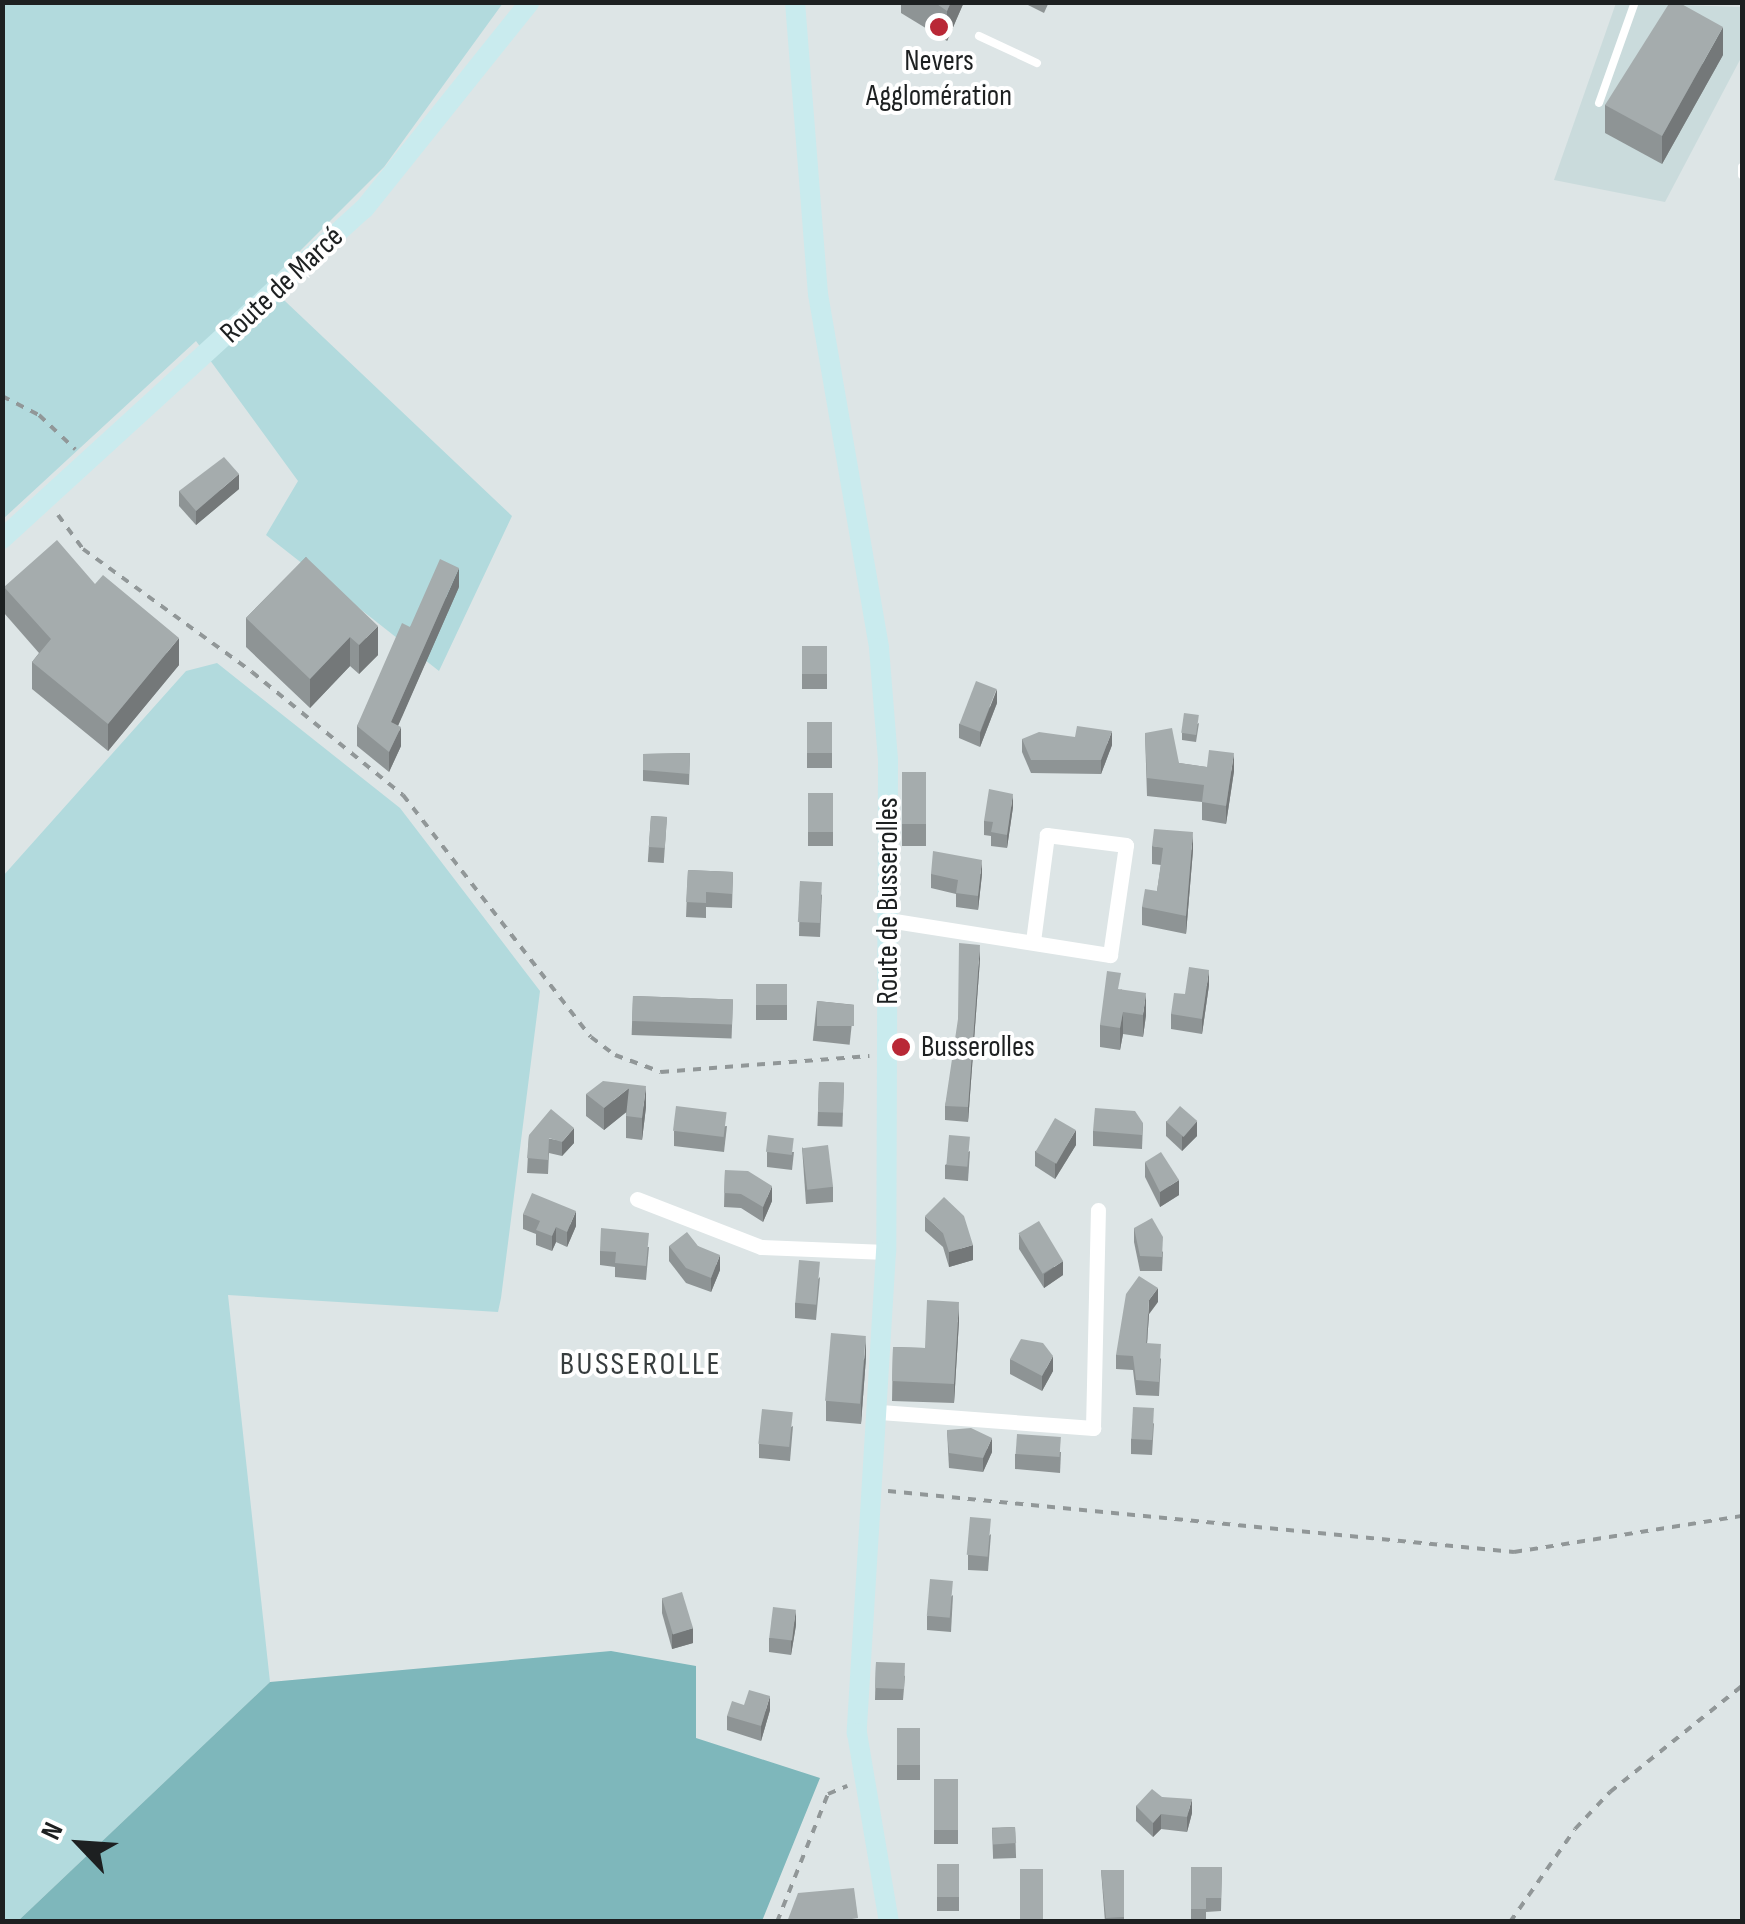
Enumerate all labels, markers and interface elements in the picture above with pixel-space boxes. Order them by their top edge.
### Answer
marker: Nevers Agglomération [928,16,950,38]
place label: Nevers Agglomération [866,43,1012,114]
street label: Route de Marcé [213,219,351,351]
street label: Route de Busserolles [870,797,906,1005]
place label: Busserolles [921,1029,1035,1065]
marker: Busserolles [890,1036,912,1058]
district label: BUSSEROLLE [560,1346,722,1384]
north arrow [30,1794,130,1894]
text: N [34,1817,70,1845]

